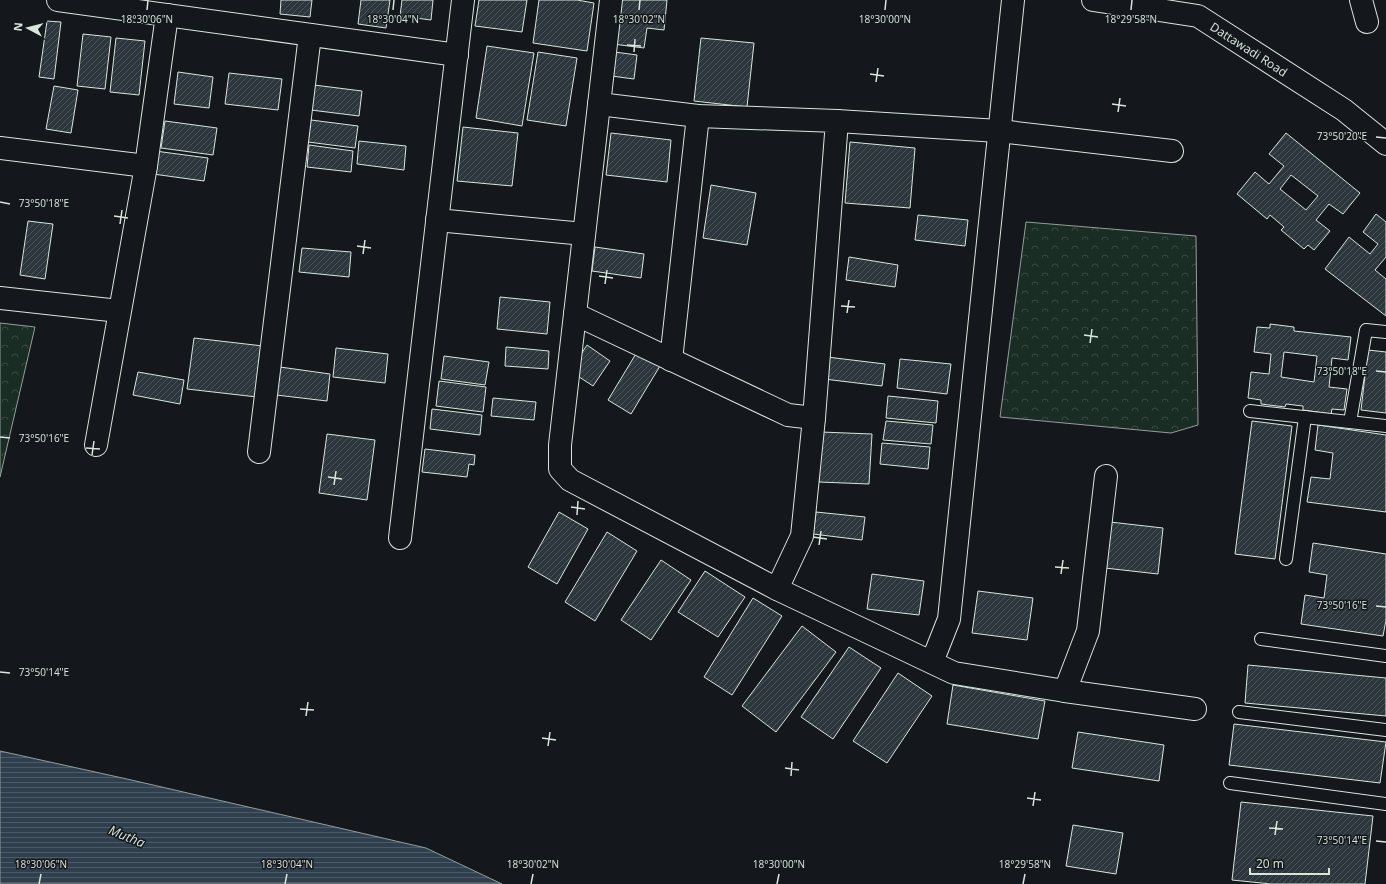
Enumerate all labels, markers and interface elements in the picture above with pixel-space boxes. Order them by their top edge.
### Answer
north arrow [8,8,48,48]
text: 18°30'06"N [121,12,173,26]
text: 18°30'04"N [367,12,419,26]
text: 18°30'02"N [613,12,665,26]
text: 18°30'00"N [859,12,911,26]
text: 18°29'58"N [1105,12,1157,26]
street label: Dattawadi Road [1207,18,1291,80]
text: N [10,21,26,32]
text: 73°50'20"E [1317,129,1367,143]
text: 73°50'18"E [19,196,69,210]
text: 73°50'18"E [1317,364,1367,378]
text: 73°50'16"E [19,431,69,445]
text: 73°50'16"E [1317,598,1367,612]
text: 73°50'14"E [19,665,69,679]
water label: Mutha [106,821,148,852]
text: 73°50'14"E [1317,833,1367,847]
scale bar [1250,850,1329,876]
text: 20 m [1256,855,1284,872]
text: 18°30'06"N [15,857,67,871]
text: 18°30'04"N [261,857,313,871]
text: 18°30'02"N [507,857,559,871]
text: 18°30'00"N [753,857,805,871]
text: 18°29'58"N [999,857,1051,871]

